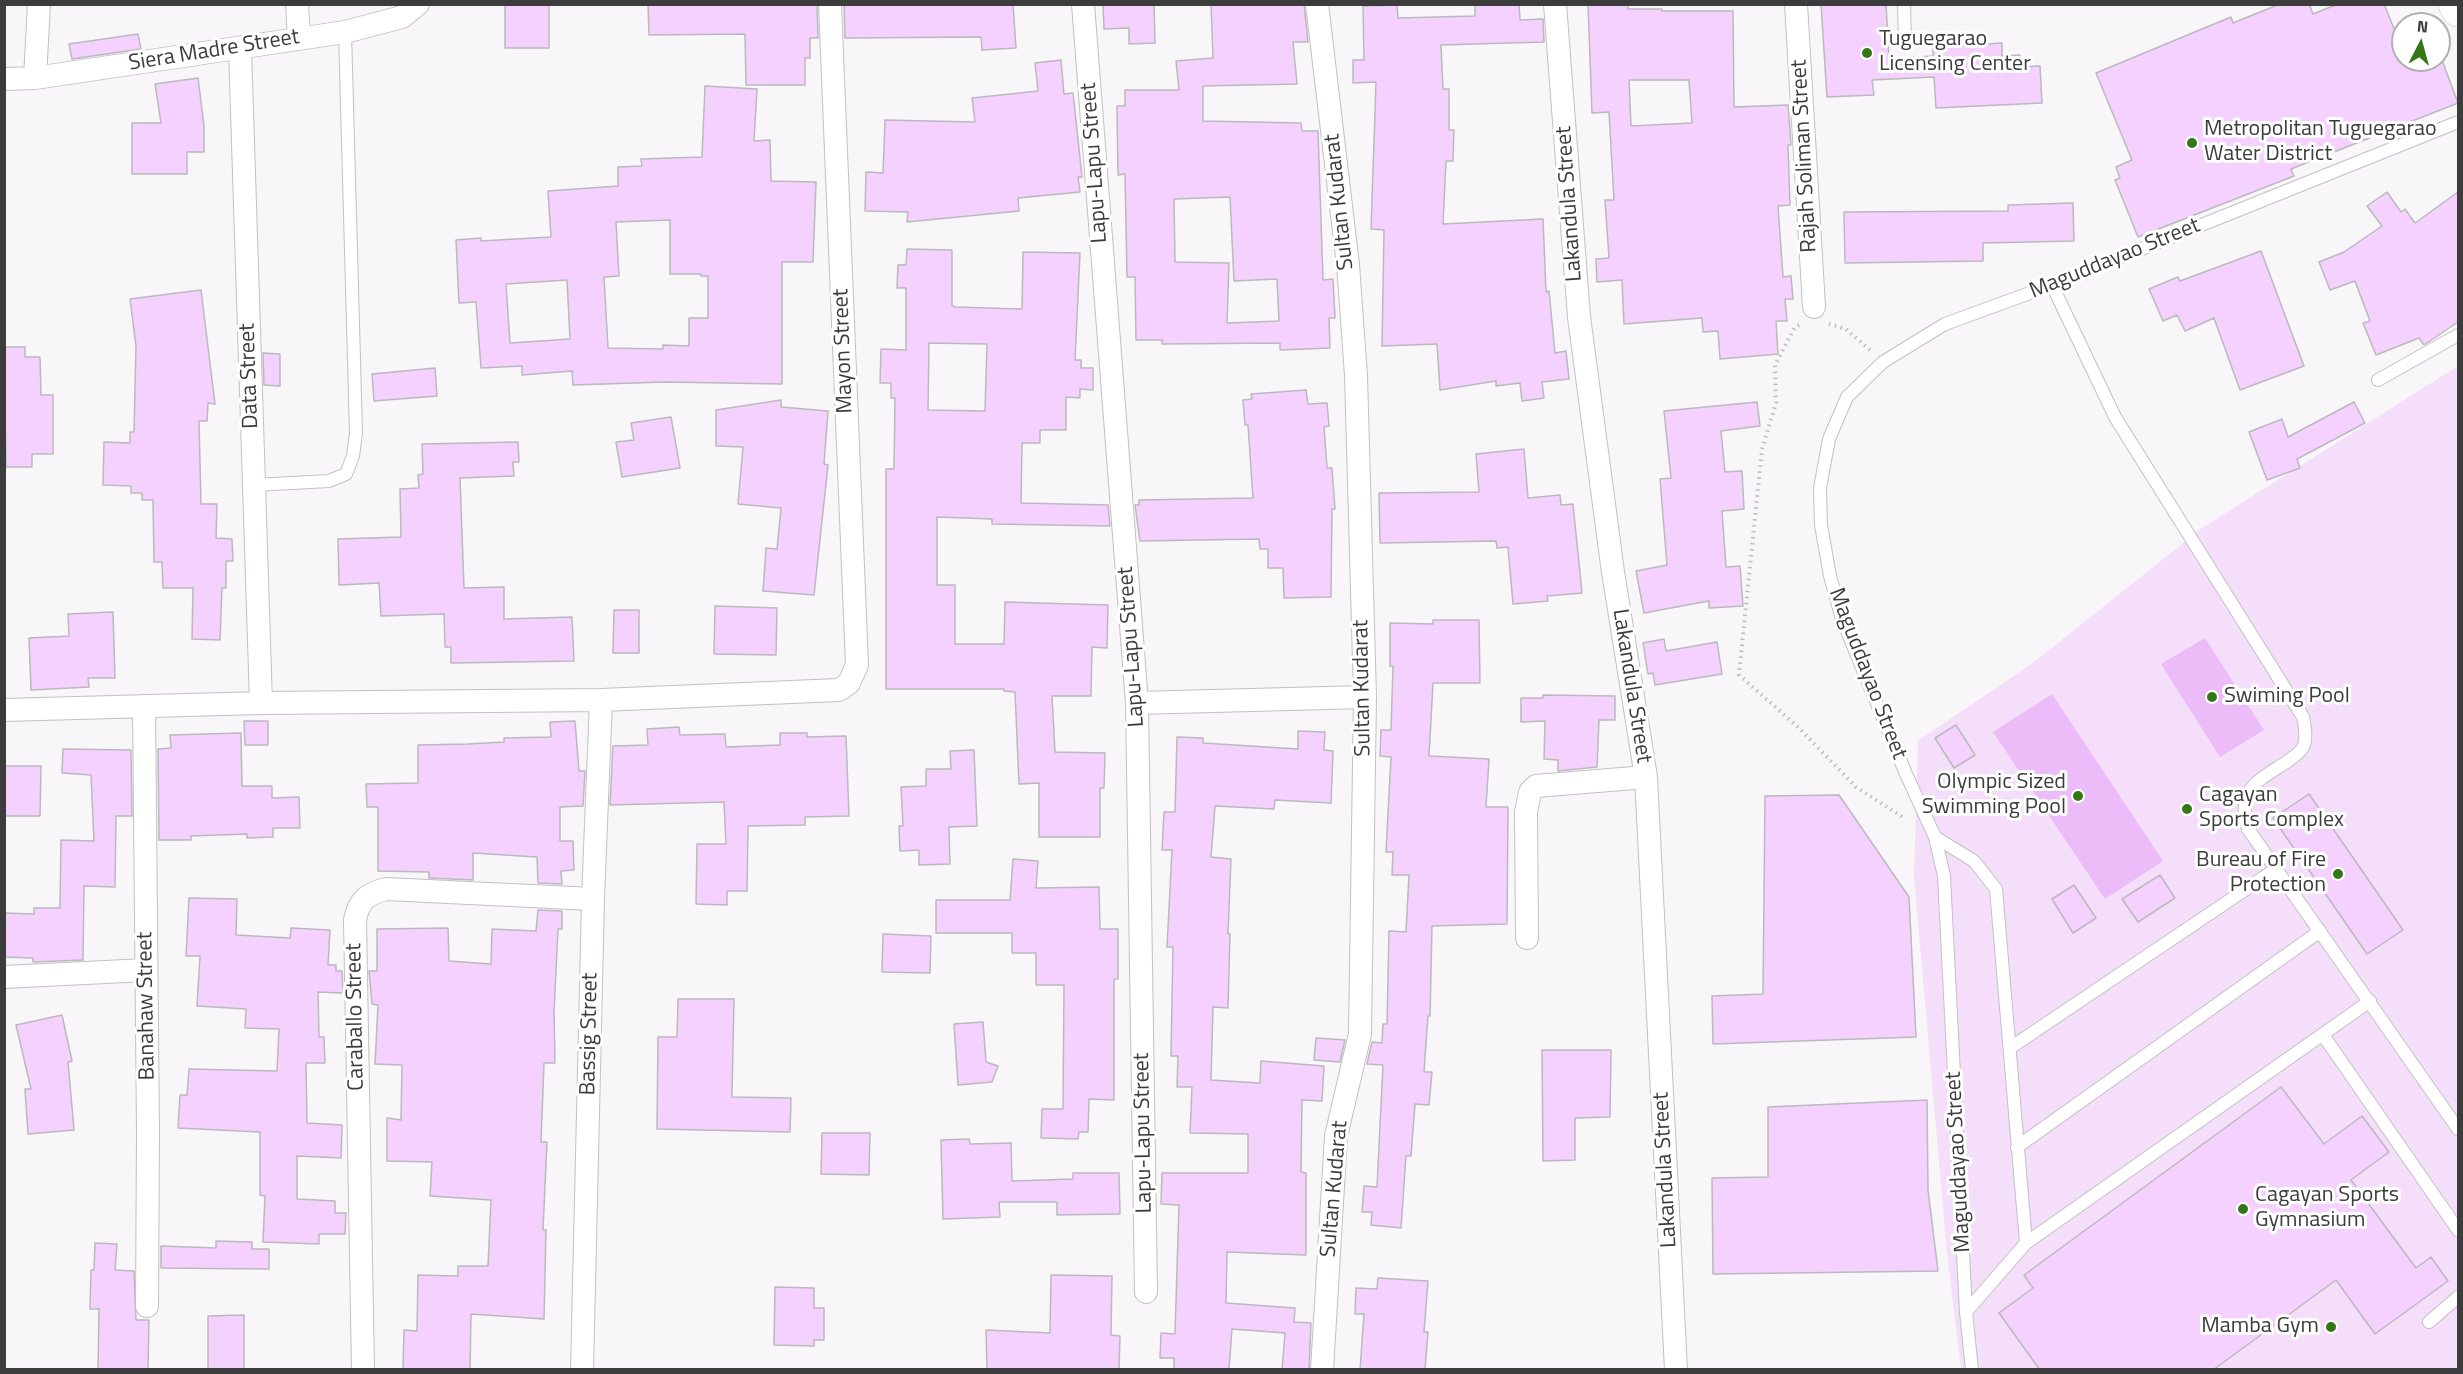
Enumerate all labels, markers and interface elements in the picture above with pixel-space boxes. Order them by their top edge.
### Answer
north arrow [2391,12,2451,72]
text: N [2416,14,2429,39]
street label: Siera Madre Street [127,24,301,78]
place label: Tuguegarao Licensing Center [1879,27,2031,78]
marker: Tuguegarao Licensing Center [1860,46,1874,60]
street label: Rajah Soliman Street [1787,59,1823,253]
street label: Lapu-Lapu Street [1076,82,1114,244]
place label: Metropolitan Tuguegarao Water District [2204,117,2437,168]
street label: Lakandula Street [1551,125,1589,283]
street label: Sultan Kudarat [1320,132,1360,272]
marker: Metropolitan Tuguegarao Water District [2185,136,2199,150]
street label: Maguddayao Street [2026,213,2204,305]
street label: Mayon Street [829,288,859,414]
street label: Data Street [235,323,265,429]
street label: Lapu-Lapu Street [1113,566,1151,728]
street label: Maguddayao Street [1822,585,1912,763]
street label: Lakandula Street [1606,607,1656,765]
street label: Sultan Kudarat [1349,619,1377,757]
place label: Swiming Pool [2224,684,2350,710]
marker: Swiming Pool [2205,690,2219,704]
place label: Olympic Sized Swimming Pool [1922,770,2066,822]
place label: Cagayan Sports Complex [2199,783,2344,834]
marker: Olympic Sized Swimming Pool [2071,789,2085,803]
marker: Cagayan Sports Complex [2180,802,2194,816]
place label: Bureau of Fire Protection [2196,848,2326,900]
marker: Bureau of Fire Protection [2331,867,2345,881]
street label: Banahaw Street [133,931,161,1081]
street label: Caraballo Street [342,943,370,1091]
street label: Bassig Street [576,972,604,1096]
street label: Lapu-Lapu Street [1129,1052,1159,1214]
street label: Maguddayao Street [1941,1071,1977,1253]
street label: Lakandula Street [1649,1091,1683,1249]
street label: Sultan Kudarat [1316,1120,1354,1258]
place label: Cagayan Sports Gymnasium [2255,1183,2399,1234]
marker: Cagayan Sports Gymnasium [2236,1202,2250,1216]
place label: Mamba Gym [2201,1314,2319,1340]
marker: Mamba Gym [2324,1320,2338,1334]

